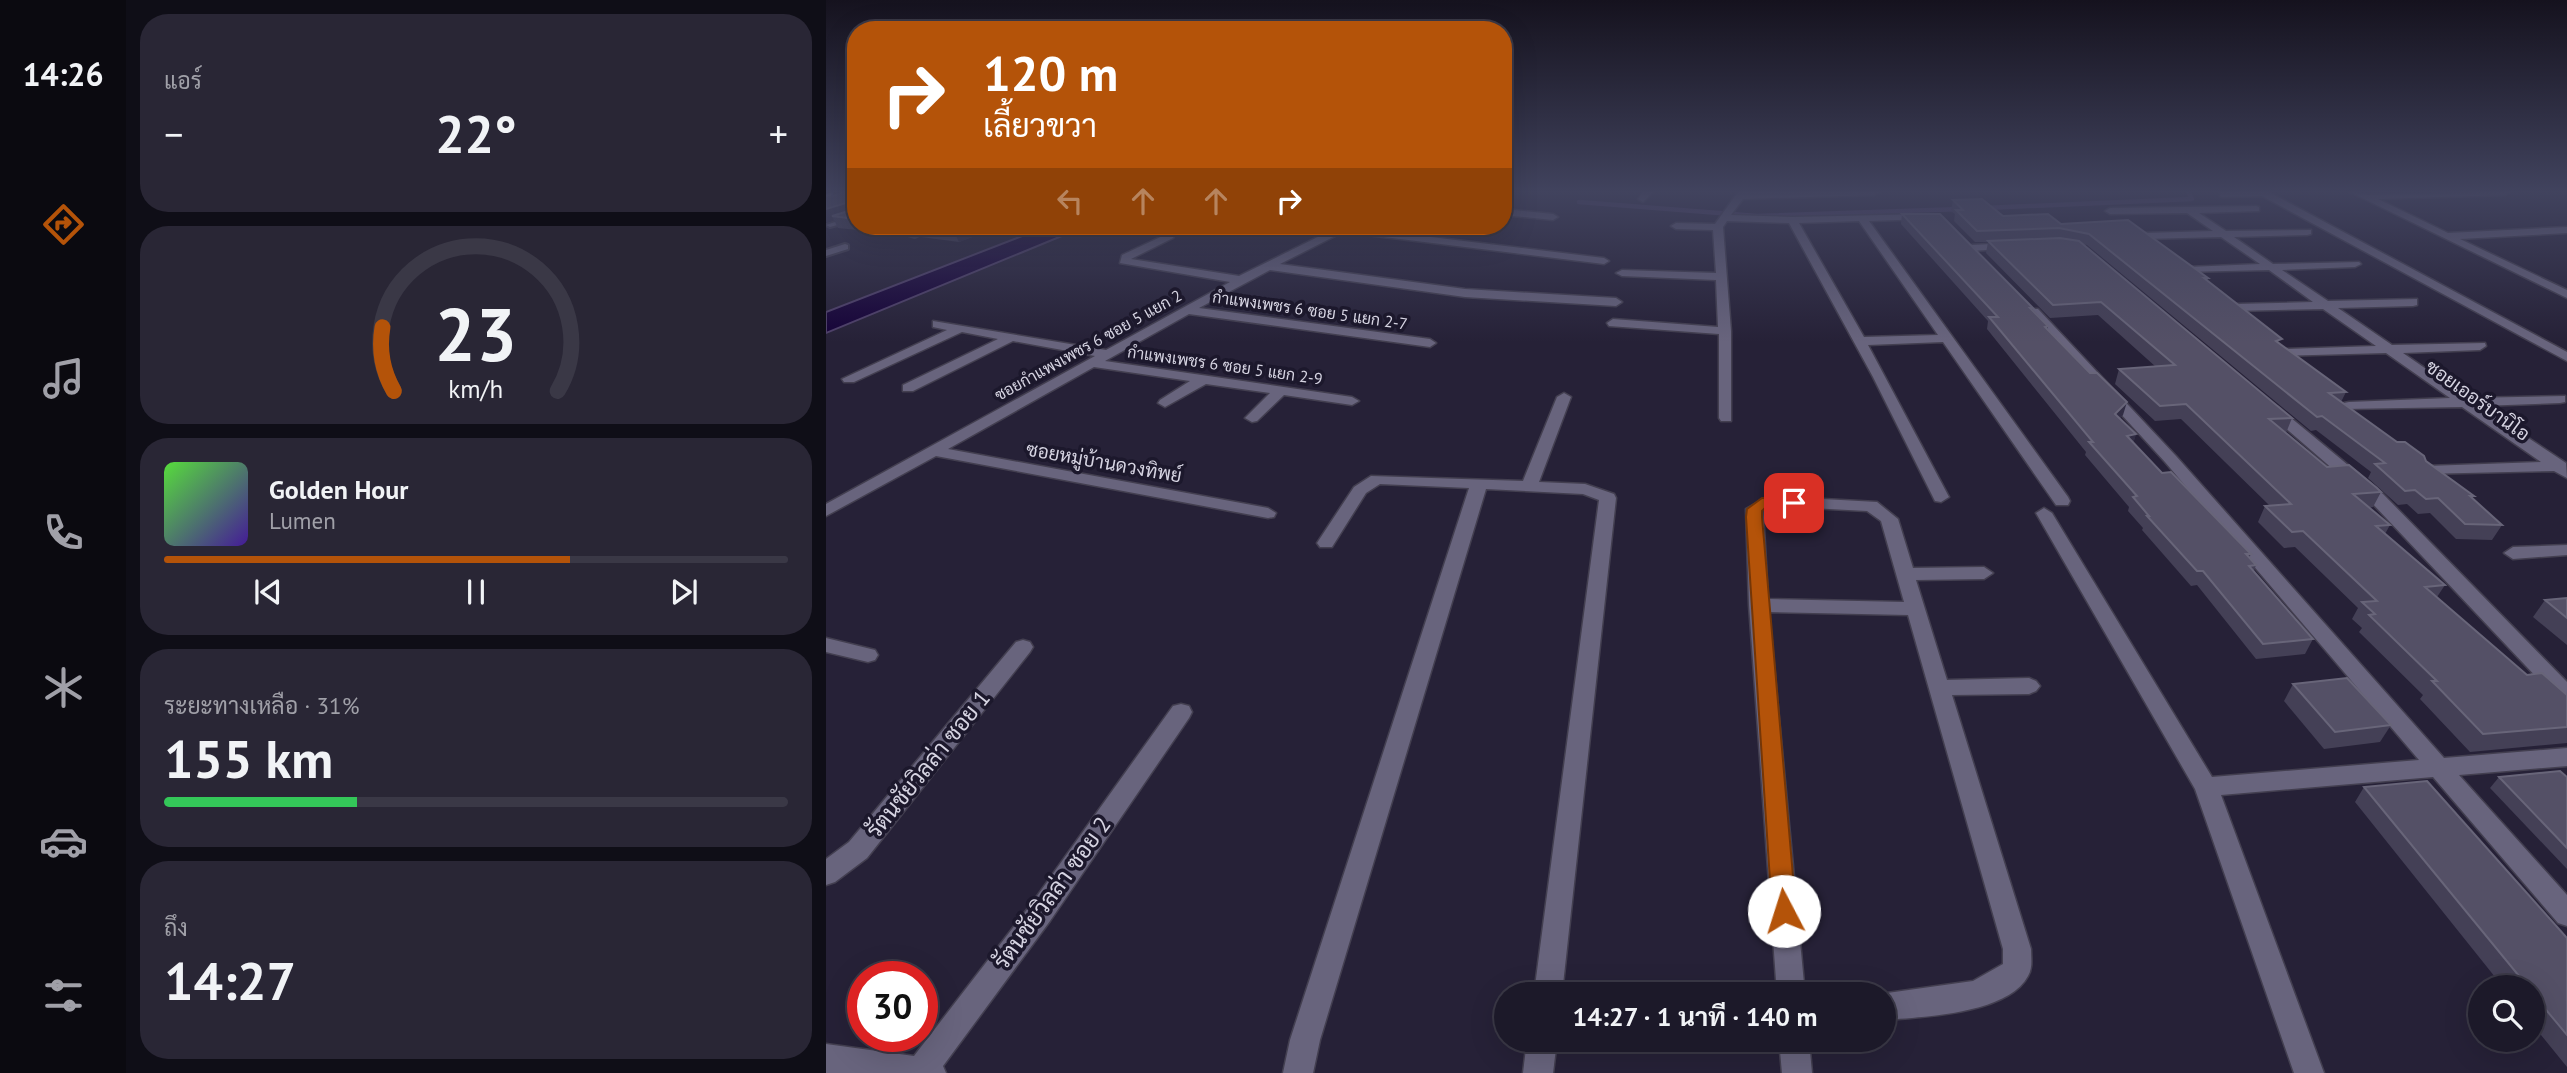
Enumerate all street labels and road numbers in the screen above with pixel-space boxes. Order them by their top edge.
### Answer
street label: ซอยกำแพงเพชร 6 ซอย 5 แยก 2 [991,285,1185,405]
street label: กำแพงเพชร 6 ซอย 5 แยก 2-7 [1211,286,1409,334]
street label: กำแพงเพชร 6 ซอย 5 แยก 2-9 [1126,341,1324,389]
street label: ซอยเออร์บานิโอ [2421,354,2535,446]
street label: ซอยหมู่บ้านดวงทิพย์ [1024,436,1184,489]
street label: รัตนชัยวิลล่า ซอย 1 [859,684,996,844]
street label: รัตนชัยวิลล่า ซอย 2 [986,811,1117,975]

